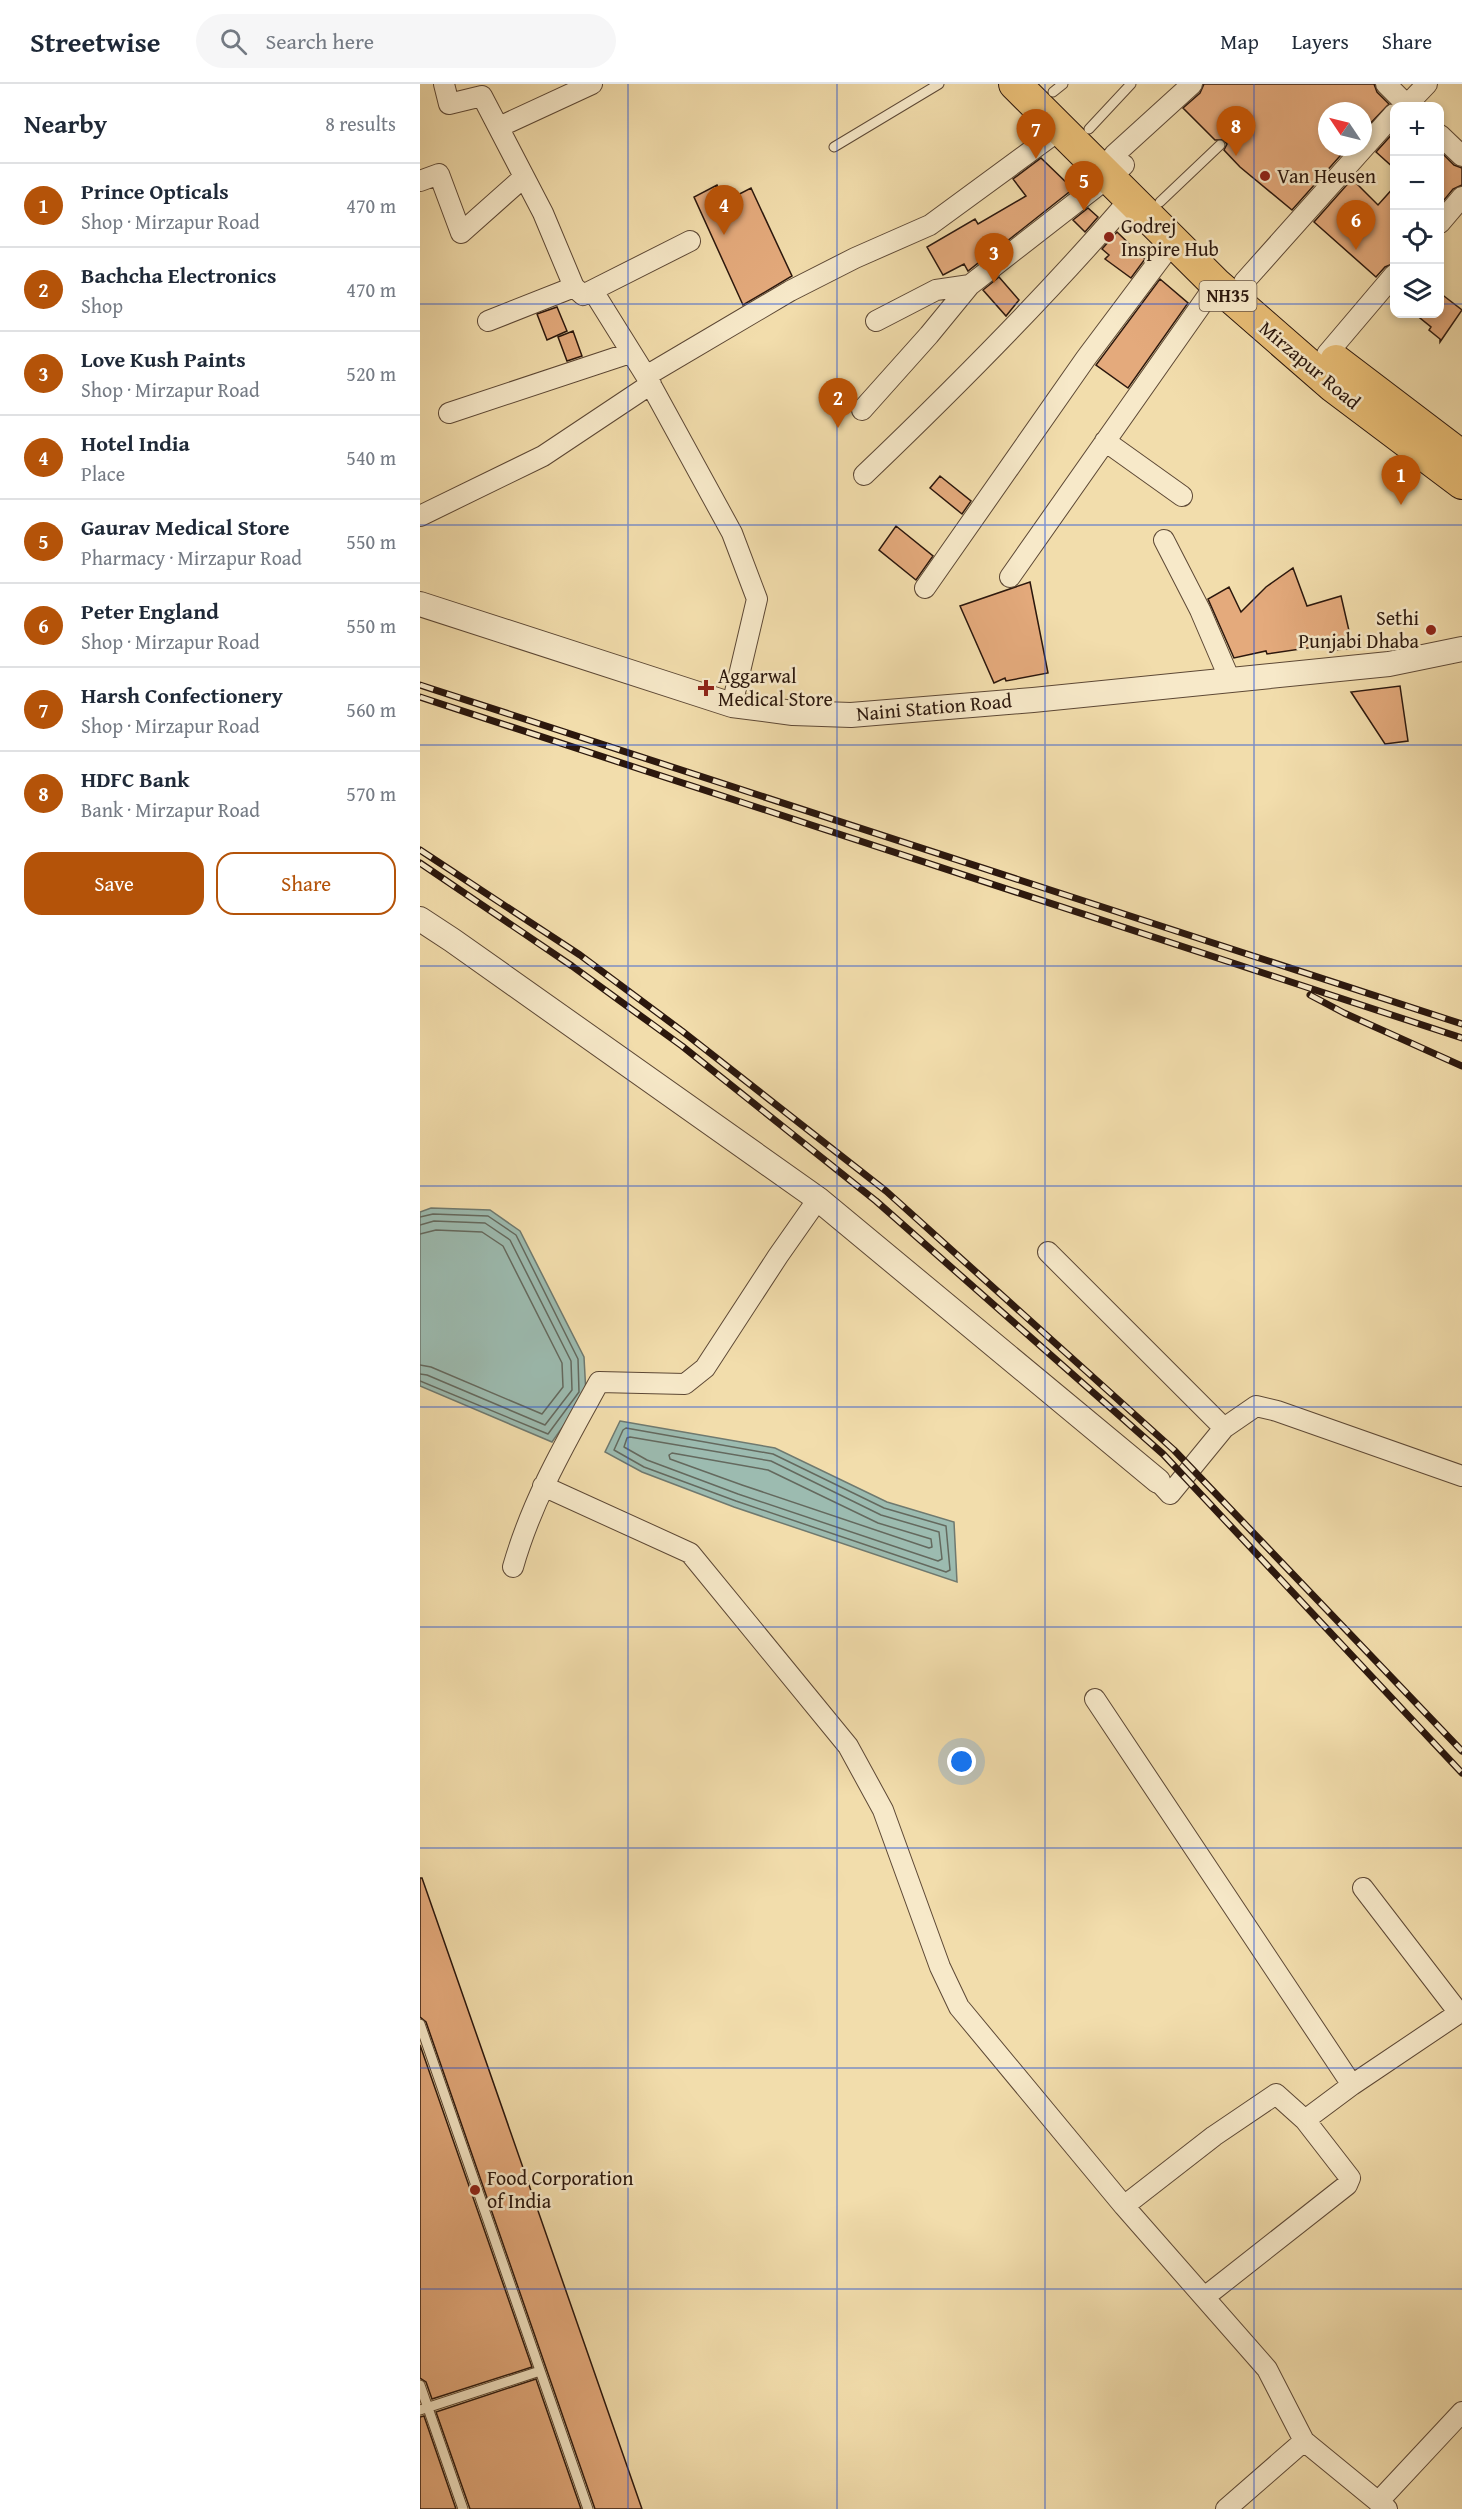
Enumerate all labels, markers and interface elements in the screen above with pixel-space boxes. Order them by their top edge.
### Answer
search box [196,14,616,68]
text: Streetwise [30,21,160,62]
icon: search [217,25,250,58]
text: Search here [265,25,374,57]
text: Map [1220,26,1259,57]
text: Layers [1292,26,1349,57]
text: Share [1382,26,1432,57]
north arrow [1318,102,1372,156]
map controls [1390,102,1444,318]
button: + [1390,102,1444,156]
text: Nearby [24,104,107,143]
pin: 8 [1216,106,1256,156]
text: 8 results [325,109,396,138]
pin: 7 [1016,110,1056,159]
button: − [1390,156,1444,210]
place label: Van Heusen [1277,161,1376,190]
pin: 5 [1064,162,1104,211]
marker: Van Heusen [1258,169,1272,183]
text: Prince Opticals [81,175,229,207]
pin: 4 [704,186,744,235]
text: 1 [38,191,49,220]
text: 470 m [346,191,396,220]
pin: 6 [1336,200,1376,250]
text: Shop · Mirzapur Road [81,207,260,236]
button: locate [1390,210,1444,264]
place label: Godrej Inspire Hub [1121,211,1219,263]
marker: Godrej Inspire Hub [1102,230,1116,244]
pin: 3 [974,234,1014,283]
text: Bachcha Electronics [81,259,276,291]
button: layers [1390,264,1444,318]
text: 2 [38,275,49,304]
text: 470 m [346,275,396,304]
road number: NH35 [1200,281,1256,311]
text: Shop [81,291,123,320]
street label: Mirzapur Road [1253,313,1368,416]
text: Love Kush Paints [81,343,246,375]
text: 3 [38,359,49,388]
text: 520 m [346,359,396,388]
text: Shop · Mirzapur Road [81,375,260,404]
pin: 2 [818,378,858,428]
text: Hotel India [81,427,190,459]
text: 4 [38,443,49,472]
text: 540 m [346,443,396,472]
pin: 1 [1382,456,1420,505]
text: Place [81,459,125,488]
text: Gaurav Medical Store [81,511,290,543]
text: 5 [38,527,49,556]
text: 550 m [346,527,396,556]
text: Pharmacy · Mirzapur Road [81,543,302,572]
text: Peter England [81,595,219,627]
place label: Sethi Punjabi Dhaba [1298,603,1420,655]
text: 6 [38,611,49,640]
text: 550 m [346,611,396,640]
marker: Sethi Punjabi Dhaba [1424,623,1438,637]
text: Shop · Mirzapur Road [81,627,260,656]
place label: Aggarwal Medical Store [718,661,833,713]
text: Harsh Confectionery [81,679,283,711]
marker: Aggarwal Medical Store [699,681,713,695]
street label: Naini Station Road [855,685,1013,728]
text: 7 [38,695,49,724]
text: 560 m [346,695,396,724]
text: Shop · Mirzapur Road [81,711,260,740]
text: HDFC Bank [81,763,190,795]
text: 8 [38,779,49,808]
text: 570 m [346,779,396,808]
text: Bank · Mirzapur Road [81,795,260,824]
button: Save [24,852,204,915]
button: Share [216,852,396,915]
your location [947,1747,976,1776]
place label: Food Corporation of India [487,2163,633,2215]
marker: Food Corporation of India [468,2183,482,2197]

